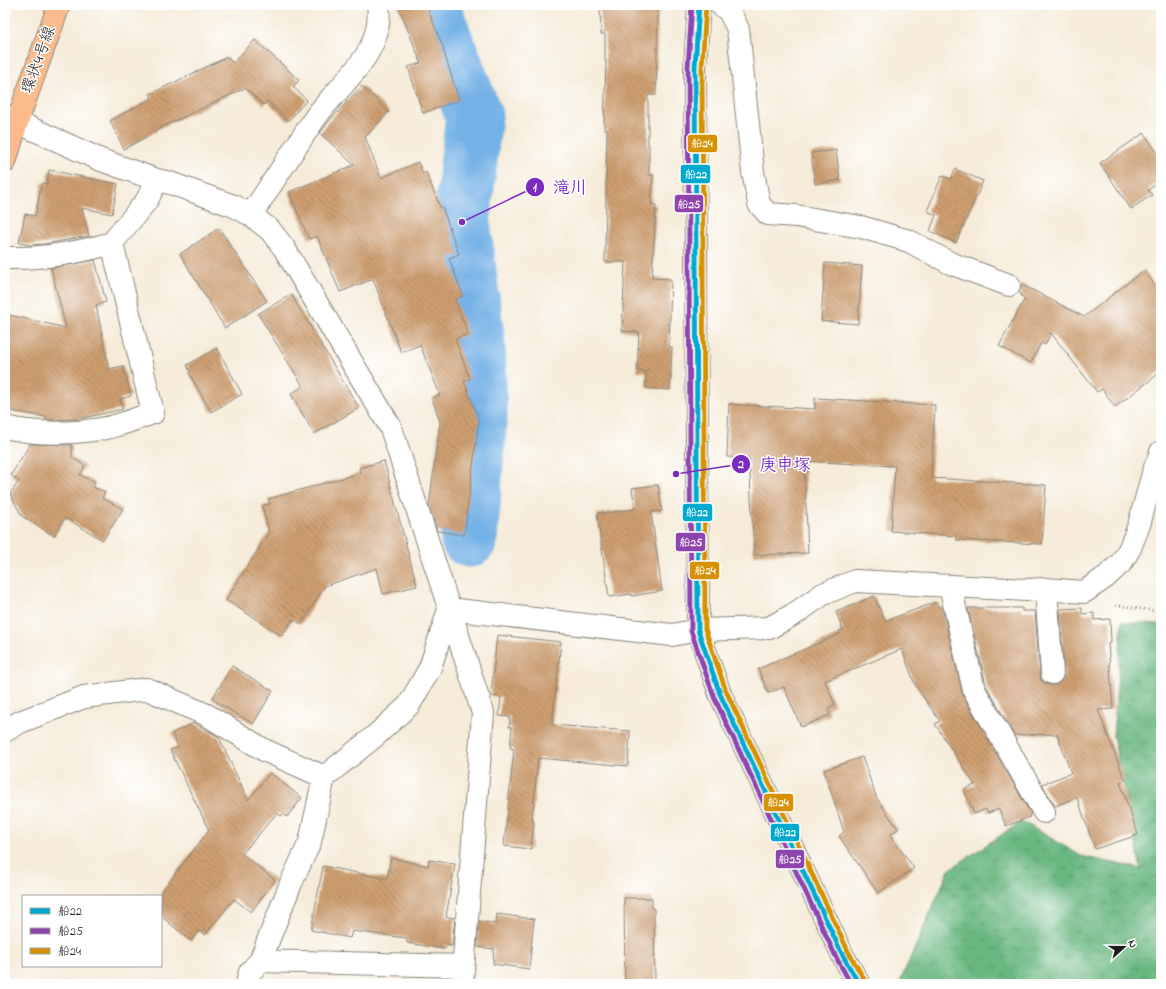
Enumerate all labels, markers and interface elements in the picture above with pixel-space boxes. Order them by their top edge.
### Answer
street label: 環状4号線 [16,23,62,97]
line badge: 船24 [687,134,718,153]
text: 船24 [692,136,713,152]
line badge: 船22 [680,164,711,184]
text: 船22 [685,167,707,183]
callout: 滝川 [525,173,595,202]
text: 滝川 [553,176,587,201]
text: 1 [533,179,537,197]
line badge: 船25 [674,194,704,213]
text: 船25 [678,197,701,213]
callout: 庚申塚 [731,449,818,478]
text: 庚申塚 [760,453,811,478]
text: 2 [737,456,744,474]
line badge: 船22 [682,503,713,522]
text: 船22 [686,505,708,521]
line badge: 船25 [675,532,706,552]
text: 船25 [680,535,703,551]
line badge: 船24 [689,561,720,580]
text: 船24 [695,563,716,579]
line badge: 船24 [763,793,794,812]
text: 船24 [768,795,789,811]
line badge: 船22 [770,823,800,842]
text: 船22 [774,825,796,841]
line badge: 船25 [775,849,805,869]
text: 船25 [779,852,802,868]
legend [22,895,162,967]
text: 船22 [58,903,82,921]
text: 船25 [58,923,83,941]
north arrow [1104,927,1144,967]
text: N [1124,937,1141,950]
text: 船24 [58,943,81,961]

